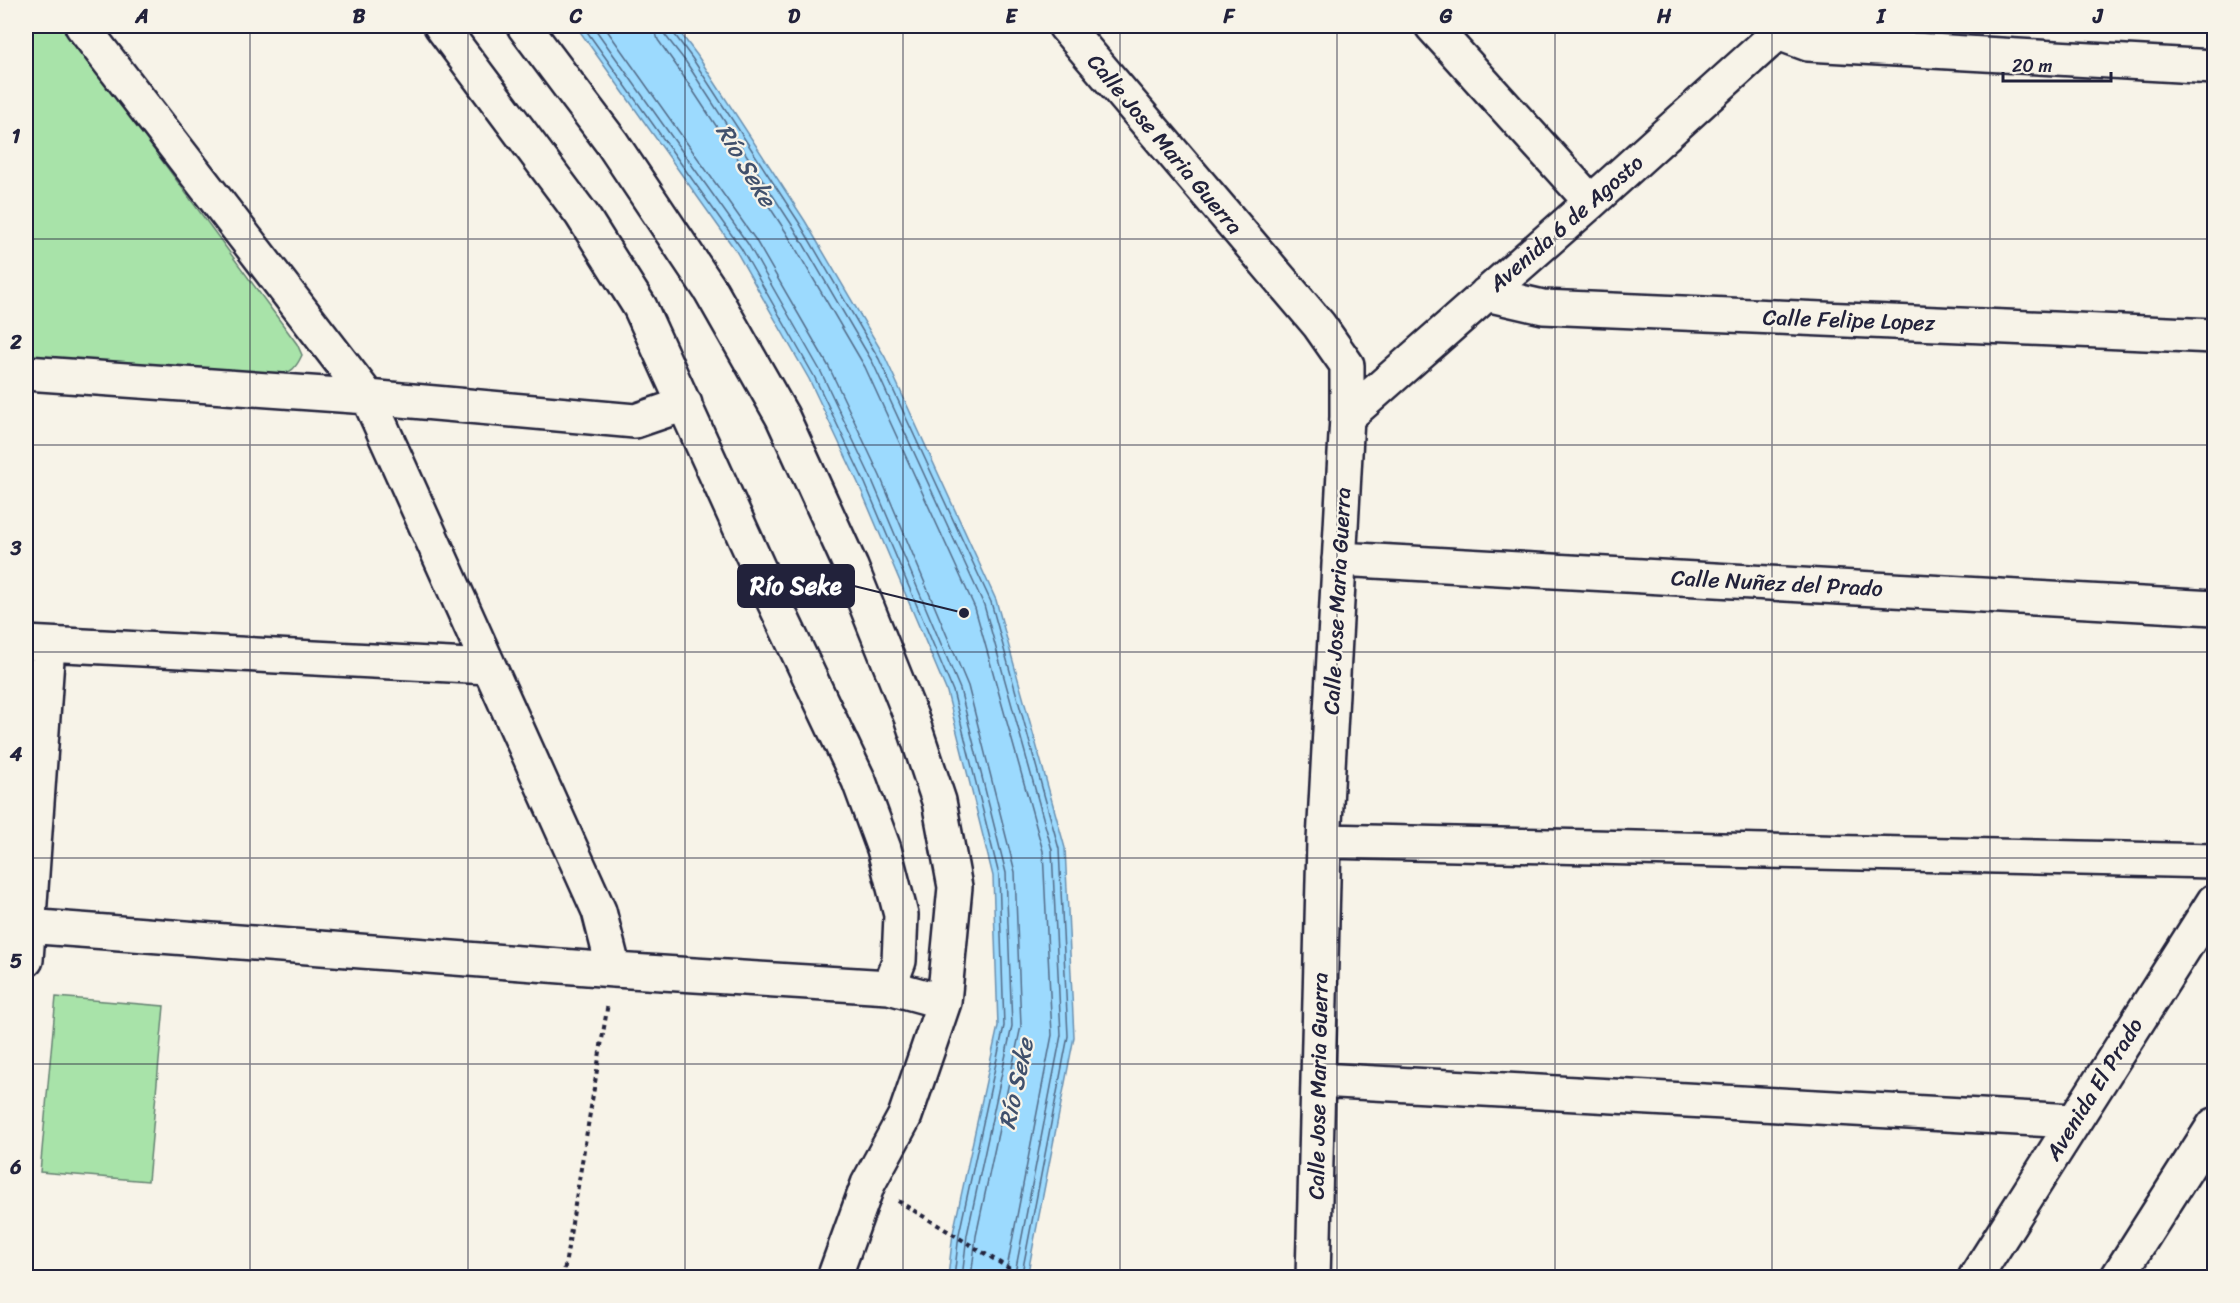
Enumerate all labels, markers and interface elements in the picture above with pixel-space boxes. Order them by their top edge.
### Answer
text: A [134,0,149,34]
text: B [353,0,366,34]
text: C [569,0,583,34]
text: D [788,0,801,34]
text: E [1005,0,1018,34]
text: F [1223,0,1236,34]
text: G [1439,0,1453,34]
text: H [1656,0,1672,34]
text: I [1876,0,1887,34]
text: J [2092,0,2104,34]
street label: Calle Jose Maria Guerra [1077,44,1253,244]
scale bar [2003,45,2111,83]
text: 20 m [2012,50,2052,82]
water label: Río Seke [704,115,789,217]
text: 1 [12,119,21,154]
street label: Avenida 6 de Agosto [1479,144,1653,302]
street label: Calle Felipe Lopez [1762,298,1936,343]
text: 2 [9,325,22,360]
street label: Calle Jose Maria Guerra [1312,486,1362,716]
text: 3 [10,531,22,566]
street label: Calle Nuñez del Prado [1670,558,1884,608]
callout: Río Seke [738,565,854,607]
text: Río Seke [749,565,842,607]
text: 4 [9,737,23,772]
text: 5 [10,944,22,979]
street label: Calle Jose Maria Guerra [1297,972,1339,1200]
street label: Avenida El Prado [2034,1010,2154,1169]
water label: Río Seke [986,1033,1047,1133]
text: 6 [9,1150,22,1185]

